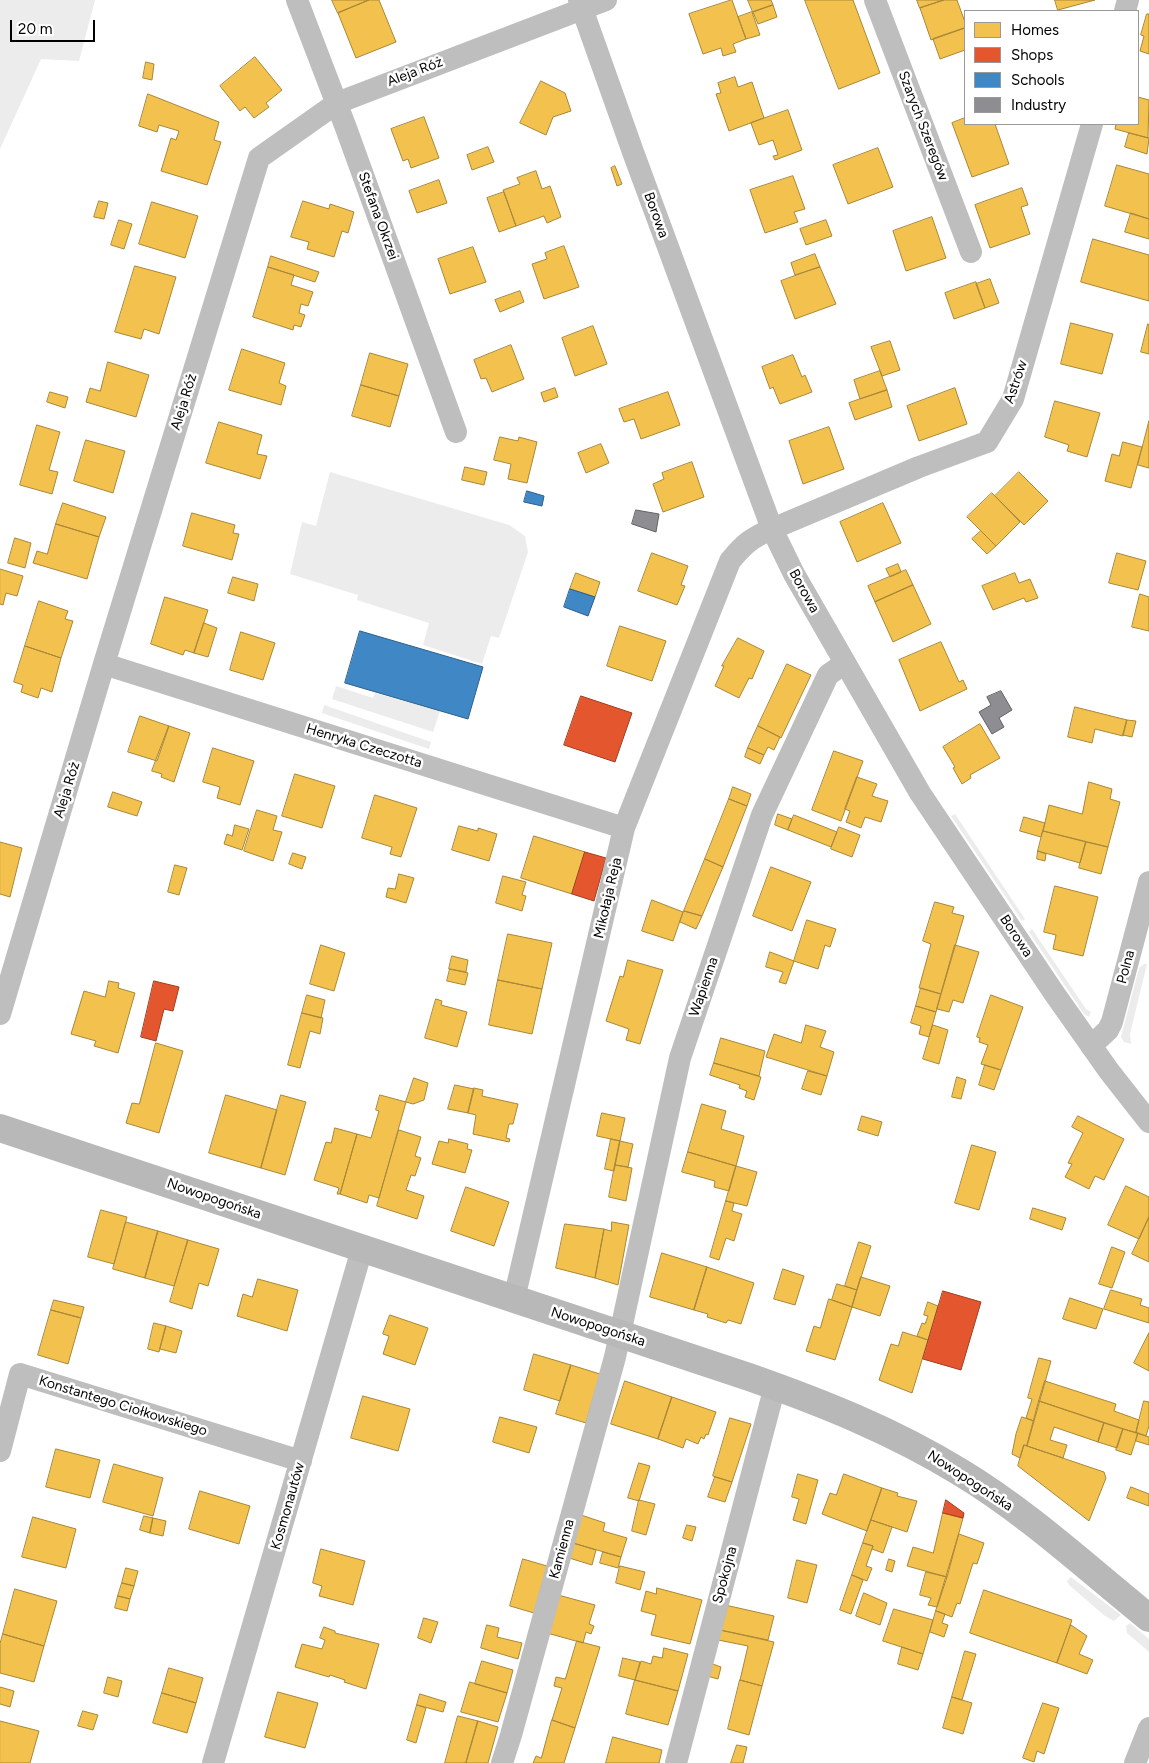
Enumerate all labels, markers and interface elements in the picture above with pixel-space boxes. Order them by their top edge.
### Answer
scale bar [12,10,98,42]
legend [964,10,1139,125]
text: 20 m [18,20,52,38]
text: Homes [1011,21,1059,39]
text: Shops [1011,46,1053,64]
street label: Aleja Róż [385,54,445,90]
street label: Szarych Szeregów [894,69,952,183]
text: Schools [1011,71,1064,89]
text: Industry [1011,96,1066,114]
street label: Stefana Okrzei [354,170,402,262]
street label: Borowa [640,190,672,240]
street label: Astrów [1001,358,1031,406]
street label: Aleja Róż [167,372,201,432]
street label: Borowa [785,566,823,616]
street label: Henryka Czeczotta [304,720,424,772]
street label: Aleja Róż [50,760,84,820]
street label: Mikołaja Reja [591,856,625,940]
street label: Borowa [996,912,1036,960]
street label: Polna [1113,948,1139,986]
street label: Wapienna [686,955,722,1019]
street label: Nowopogońska [165,1175,263,1223]
street label: Nowopogońska [549,1304,647,1350]
street label: Konstantego Ciołkowskiego [37,1372,209,1440]
street label: Nowopogońska [924,1447,1016,1515]
street label: Kosmonautów [268,1460,308,1552]
street label: Kamienna [546,1517,578,1581]
street label: Spokojna [709,1545,741,1605]

